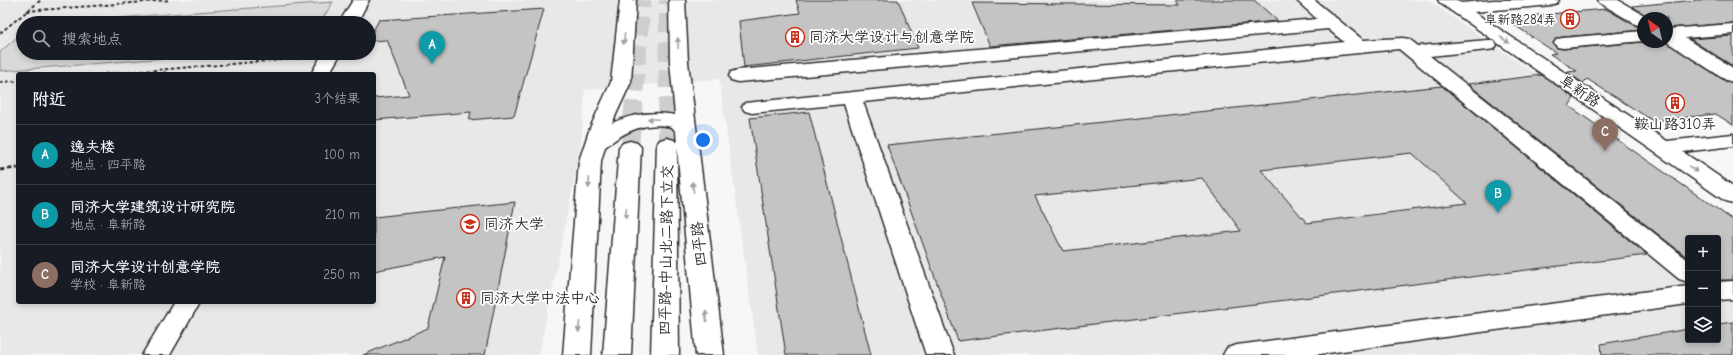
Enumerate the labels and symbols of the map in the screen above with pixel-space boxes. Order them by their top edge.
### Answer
building icon: 阜新路284弄 [1559,8,1581,30]
place label: 阜新路284弄 [1484,12,1556,27]
north arrow [1637,12,1673,48]
building icon: 同济大学设计与创意学院 [784,26,806,48]
place label: 同济大学设计与创意学院 [809,28,974,46]
pin: A [419,31,445,64]
one-way arrow [621,33,627,45]
one-way arrow [1499,36,1510,44]
one-way arrow [675,37,682,49]
street label: 阜新路 [1556,71,1604,111]
building icon: 鞍山路310弄 [1664,92,1686,114]
place label: 鞍山路310弄 [1634,115,1716,133]
one-way arrow [646,116,659,122]
pin: C [1592,118,1618,151]
your location [693,130,713,150]
street label: 四平路-中山北二路下立交 [656,164,676,336]
one-way arrow [1688,165,1698,173]
one-way arrow [585,177,592,190]
pin: B [1485,180,1511,213]
one-way arrow [690,181,696,193]
one-way arrow [623,207,630,219]
school or university icon: 同济大学 [459,213,481,235]
place label: 同济大学 [484,215,544,233]
street label: 四平路 [688,221,710,267]
building icon: 同济大学中法中心 [455,287,477,309]
place label: 同济大学中法中心 [480,289,600,307]
one-way arrow [703,310,709,322]
one-way arrow [576,321,583,333]

